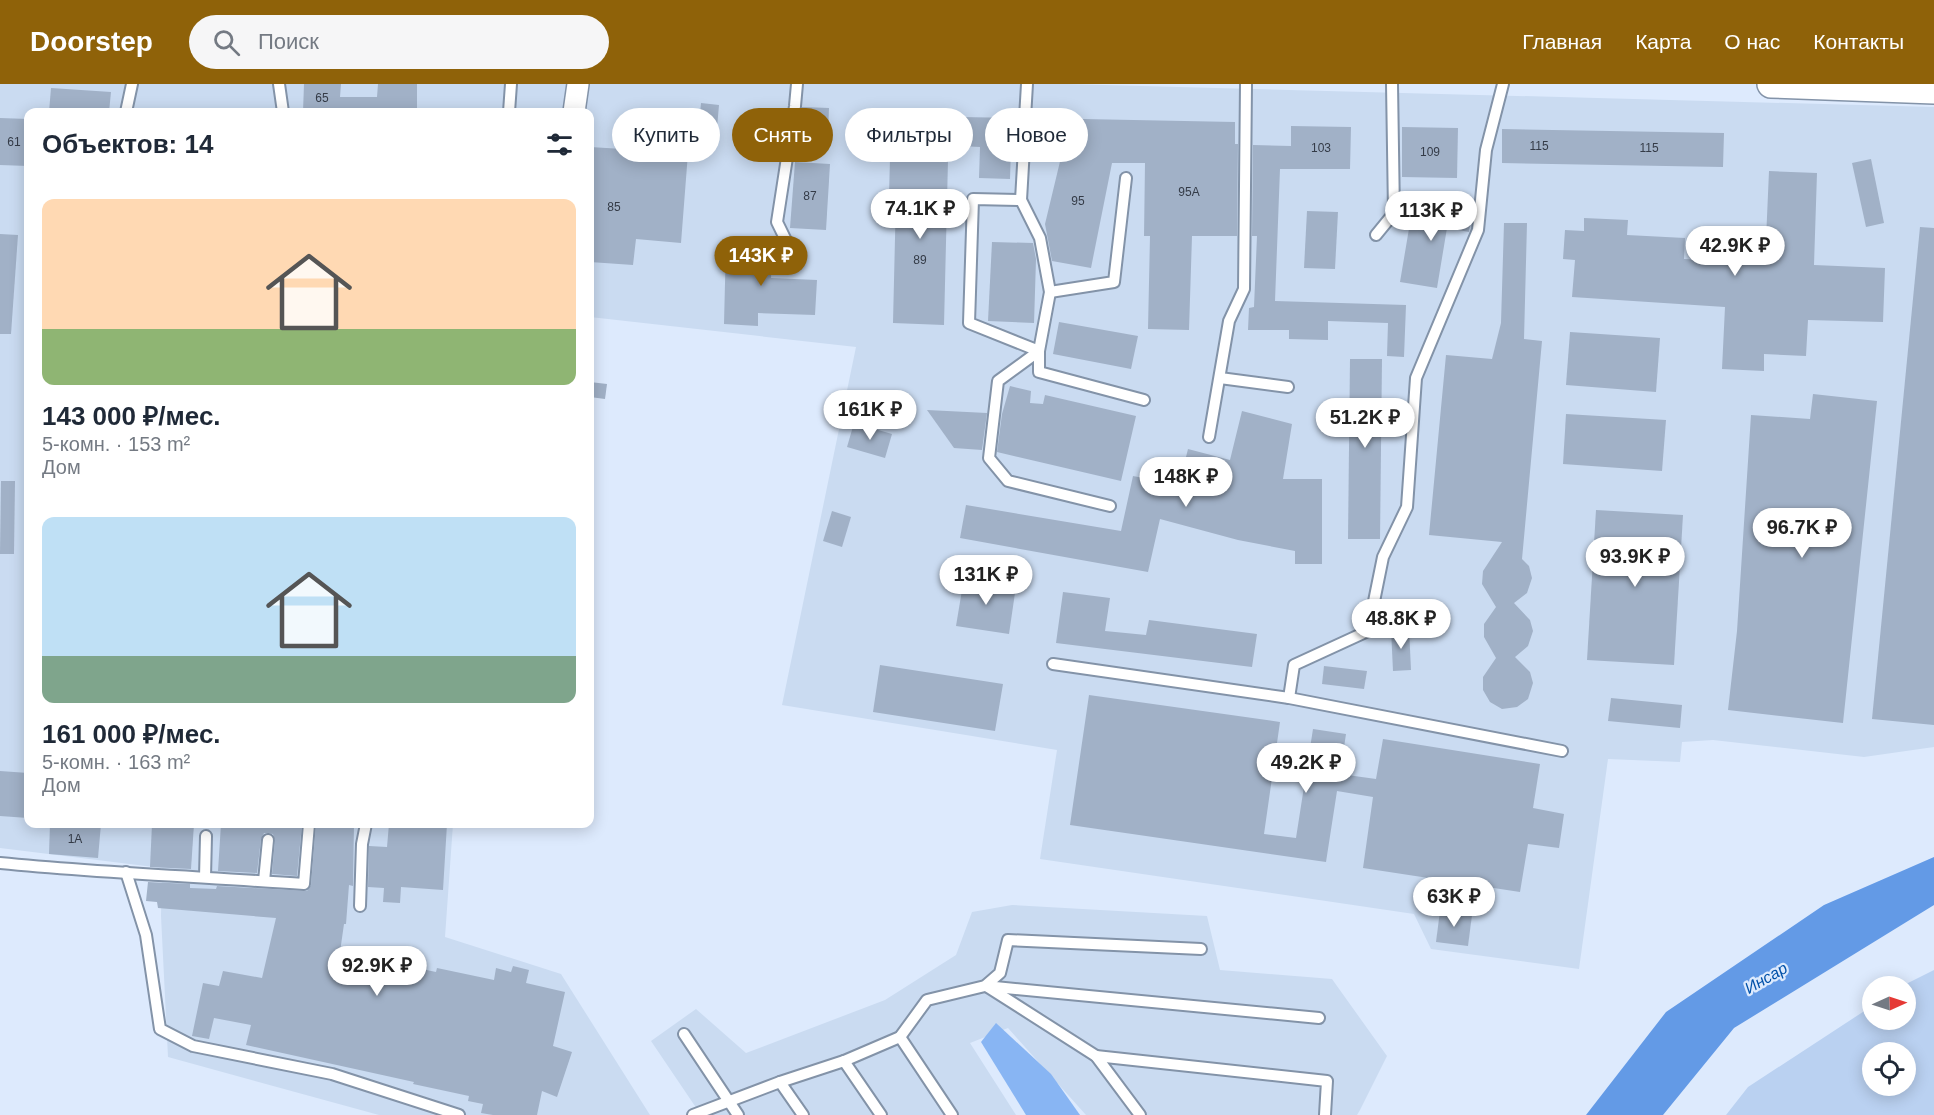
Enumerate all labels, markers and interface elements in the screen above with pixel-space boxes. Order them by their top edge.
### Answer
search box [189,15,609,69]
text: Doorstep [30,26,153,57]
icon: search [210,26,243,59]
text: Поиск [258,29,319,54]
text: Главная [1522,30,1602,53]
text: Карта [1635,30,1691,53]
text: О нас [1724,30,1780,53]
text: Контакты [1813,30,1904,53]
house number: 65 [315,91,329,105]
chip: Купить [612,108,720,162]
chip: Снять [732,108,833,162]
chip: Фильтры [845,108,973,162]
chip: Новое [985,108,1088,162]
icon: filters [543,128,576,161]
text: Объектов: 14 [42,129,213,159]
house number: 61 [7,135,21,149]
house number: 115 [1529,139,1549,153]
house number: 103 [1311,141,1331,155]
house number: 115 [1639,141,1659,155]
house number: 109 [1420,145,1440,159]
house number: 95А [1178,185,1200,199]
house number: 87 [803,189,817,203]
pin: 74.1K ₽ [865,189,975,240]
pin: 113K ₽ [1382,191,1480,242]
house number: 95 [1071,194,1085,208]
text: 74.1K ₽ [885,197,955,219]
text: 113K ₽ [1399,199,1463,221]
house number: 85 [607,200,621,214]
pin: 42.9K ₽ [1680,226,1790,277]
text: 42.9K ₽ [1700,234,1770,256]
pin: 143K ₽ [712,236,810,287]
icon: home [255,238,363,346]
text: 143K ₽ [728,244,794,266]
house number: 89 [913,253,927,267]
pin: 161K ₽ [821,390,919,441]
text: 161K ₽ [837,398,903,420]
pin: 51.2K ₽ [1310,398,1420,449]
text: 143 000 ₽/мес. [42,401,221,431]
text: 51.2K ₽ [1330,406,1400,428]
text: 5-комн. · 153 m² [42,433,190,455]
text: Дом [42,456,81,478]
pin: 148K ₽ [1137,457,1235,508]
text: 148K ₽ [1153,465,1219,487]
pin: 96.7K ₽ [1747,508,1857,559]
text: 96.7K ₽ [1767,516,1837,538]
pin: 93.9K ₽ [1580,537,1690,588]
text: 93.9K ₽ [1600,545,1670,567]
pin: 131K ₽ [937,555,1035,606]
icon: home [255,556,363,664]
text: 131K ₽ [953,563,1019,585]
pin: 48.8K ₽ [1346,599,1456,650]
text: 48.8K ₽ [1366,607,1436,629]
text: 161 000 ₽/мес. [42,719,221,749]
pin: 49.2K ₽ [1251,743,1361,794]
text: 5-комн. · 163 m² [42,751,190,773]
text: 49.2K ₽ [1271,751,1341,773]
text: Дом [42,774,81,796]
house number: 1А [68,832,82,846]
pin: 63K ₽ [1412,877,1496,928]
text: 63K ₽ [1427,885,1481,907]
pin: 92.9K ₽ [322,946,432,997]
text: 92.9K ₽ [342,954,412,976]
water label: Инсар [1742,959,1790,997]
north arrow [1862,976,1916,1030]
map controls [1862,976,1916,1096]
button: locate [1862,1042,1916,1096]

